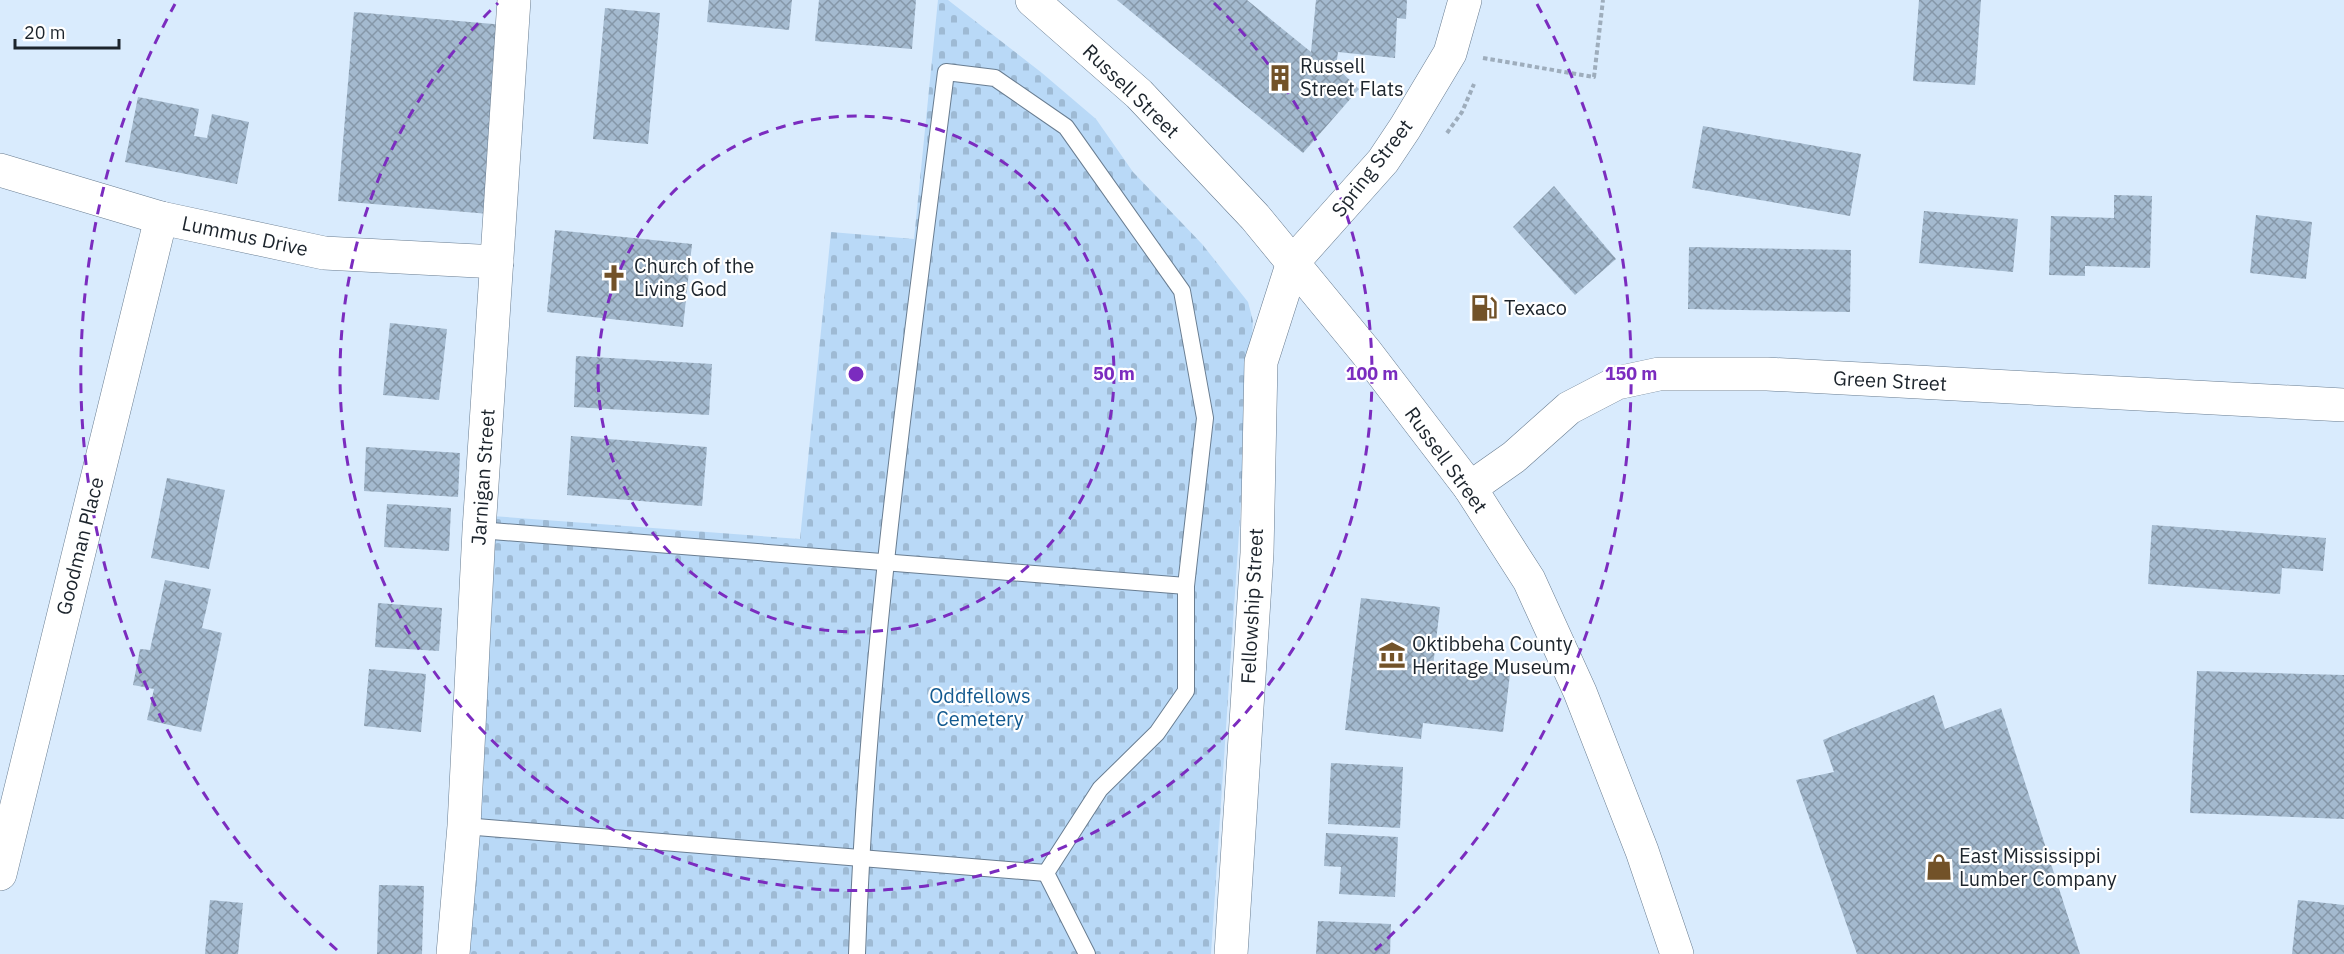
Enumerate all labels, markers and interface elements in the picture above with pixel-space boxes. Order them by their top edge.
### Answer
scale bar [15,12,118,50]
text: 20 m [24,21,66,44]
street label: Russell Street [1077,38,1186,144]
place label: Russell Street Flats [1300,52,1404,102]
building icon: Russell Street Flats [1265,63,1295,93]
street label: Spring Street [1325,113,1418,222]
street label: Lummus Drive [180,209,311,262]
place label: Church of the Living God [634,252,754,302]
church icon: Church of the Living God [599,263,629,293]
fuel station icon: Texaco [1469,293,1499,323]
place label: Texaco [1504,294,1567,321]
text: 50 m [1093,362,1135,385]
text: 100 m [1346,362,1398,385]
text: 150 m [1605,362,1657,385]
centre of rings [846,364,866,384]
street label: Green Street [1832,364,1948,397]
street label: Russell Street [1399,401,1494,518]
street label: Jarnigan Street [464,408,501,546]
street label: Goodman Place [49,474,110,618]
street label: Fellowship Street [1234,527,1269,685]
place label: Oktibbeha County Heritage Museum [1412,630,1573,680]
museum icon: Oktibbeha County Heritage Museum [1377,640,1407,670]
park label: Oddfellows Cemetery [929,682,1031,732]
place label: East Mississippi Lumber Company [1959,842,2117,892]
shop icon: East Mississippi Lumber Company [1924,852,1954,882]

